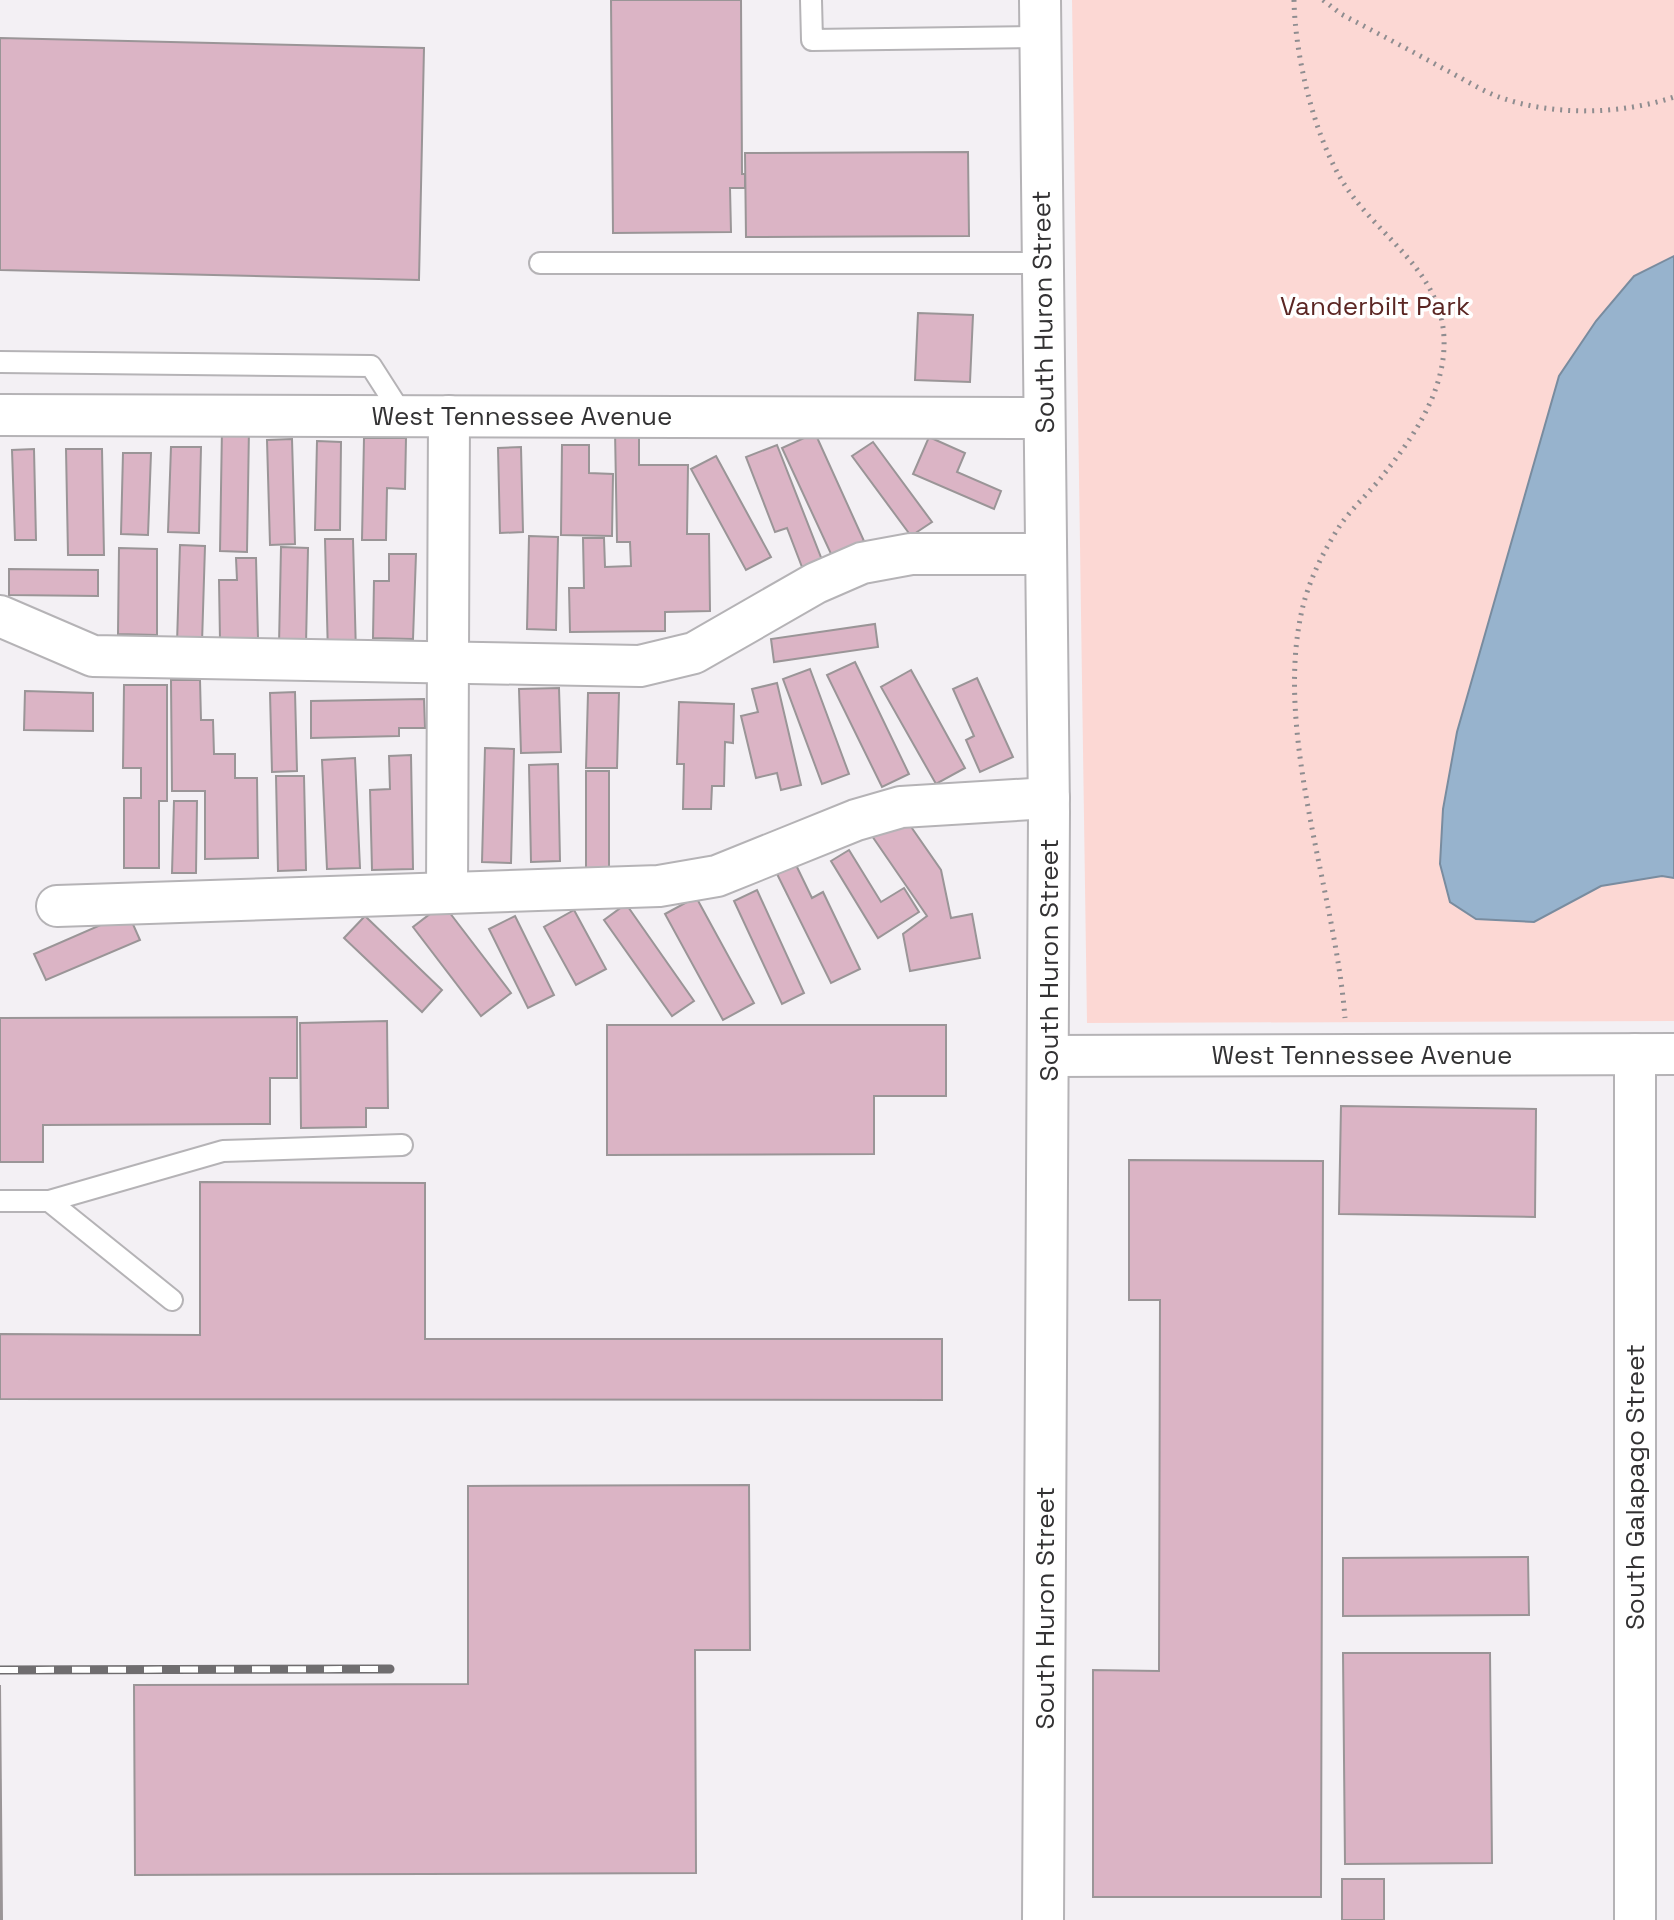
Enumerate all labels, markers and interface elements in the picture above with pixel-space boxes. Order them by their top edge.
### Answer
street label: South Huron Street [1024,190,1062,434]
park label: Vanderbilt Park [1280,289,1470,323]
street label: West Tennessee Avenue [372,399,672,433]
street label: South Huron Street [1032,839,1066,1081]
street label: West Tennessee Avenue [1212,1038,1512,1072]
street label: South Galapago Street [1618,1344,1652,1630]
street label: South Huron Street [1028,1487,1062,1729]

